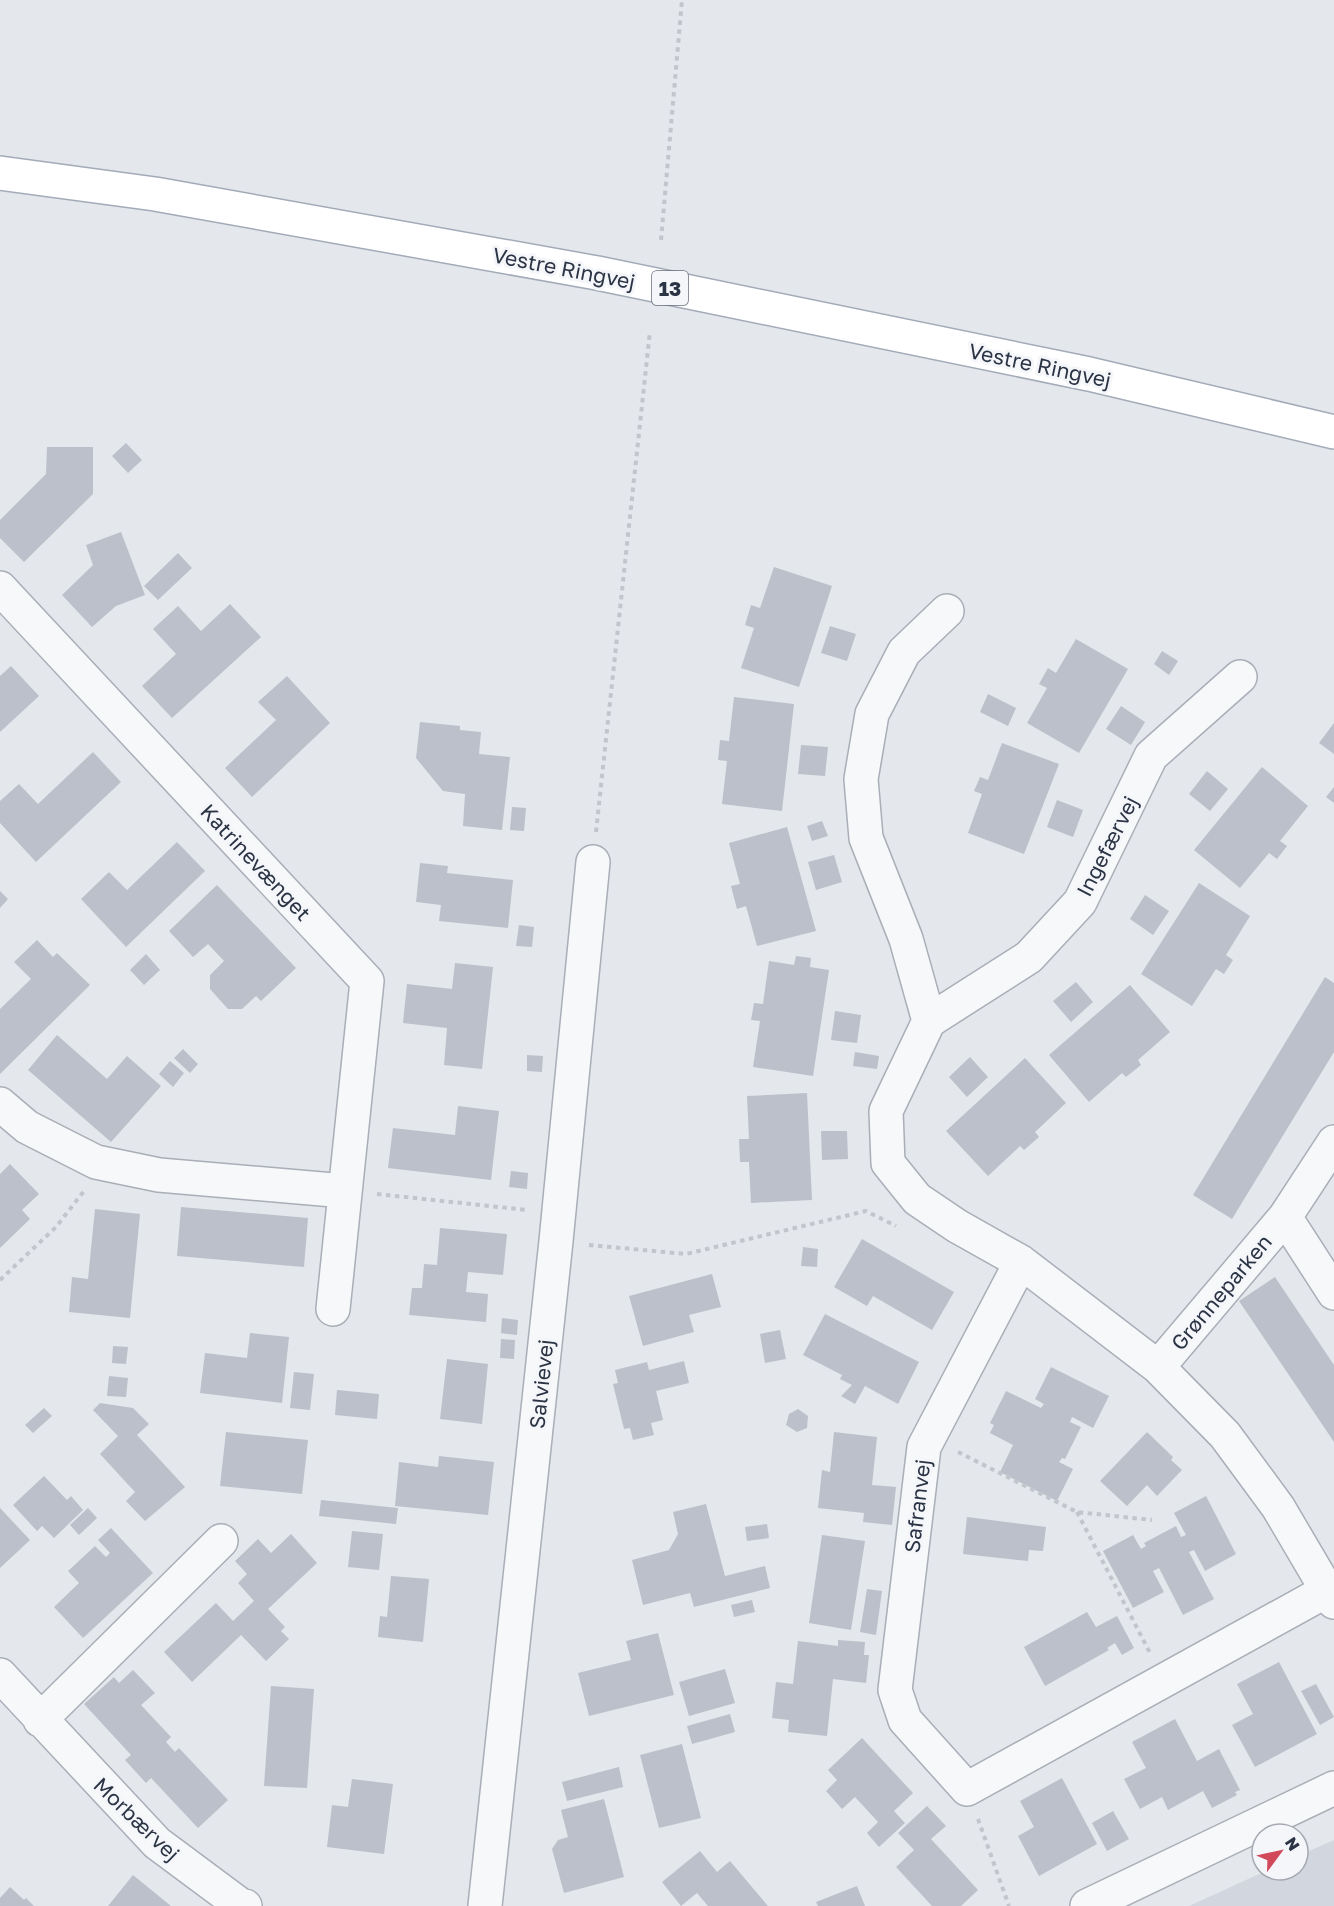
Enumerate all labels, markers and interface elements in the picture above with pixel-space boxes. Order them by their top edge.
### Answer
street label: Vestre Ringvej [490,241,638,295]
road number: 13 [652,271,688,305]
street label: Vestre Ringvej [966,337,1114,393]
street label: Ingefærvej [1071,791,1143,901]
street label: Katrinevænget [195,798,317,926]
street label: Grønneparken [1165,1229,1277,1355]
street label: Salvievej [523,1338,559,1430]
street label: Safranvej [898,1458,936,1554]
street label: Morbærvej [89,1772,185,1866]
north arrow [1250,1822,1310,1882]
text: N [1281,1833,1304,1854]

